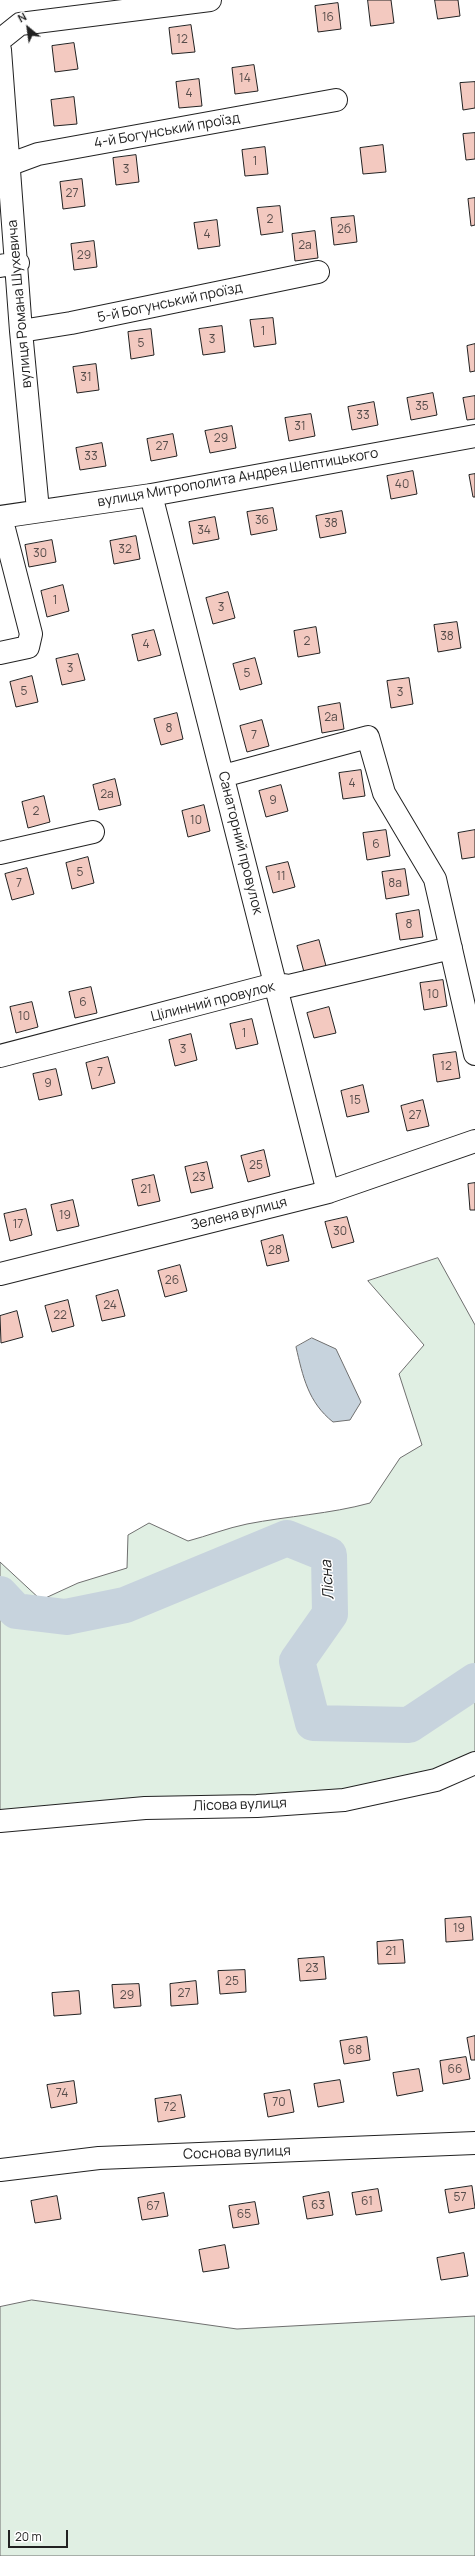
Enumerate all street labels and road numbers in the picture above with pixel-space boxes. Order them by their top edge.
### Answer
street label: 4-й Богунський проїзд [93,110,241,152]
street label: вулиця Романа Шухевича [4,219,36,389]
street label: 5-й Богунський проїзд [96,279,244,327]
street label: вулиця Митрополита Андрея Шептицького [96,445,380,511]
street label: Санаторний провулок [214,770,266,916]
street label: Цілинний провулок [149,978,277,1026]
street label: Зелена вулиця [189,1194,289,1234]
street label: Лісова вулиця [193,1795,287,1815]
street label: Соснова вулиця [183,2143,291,2163]

